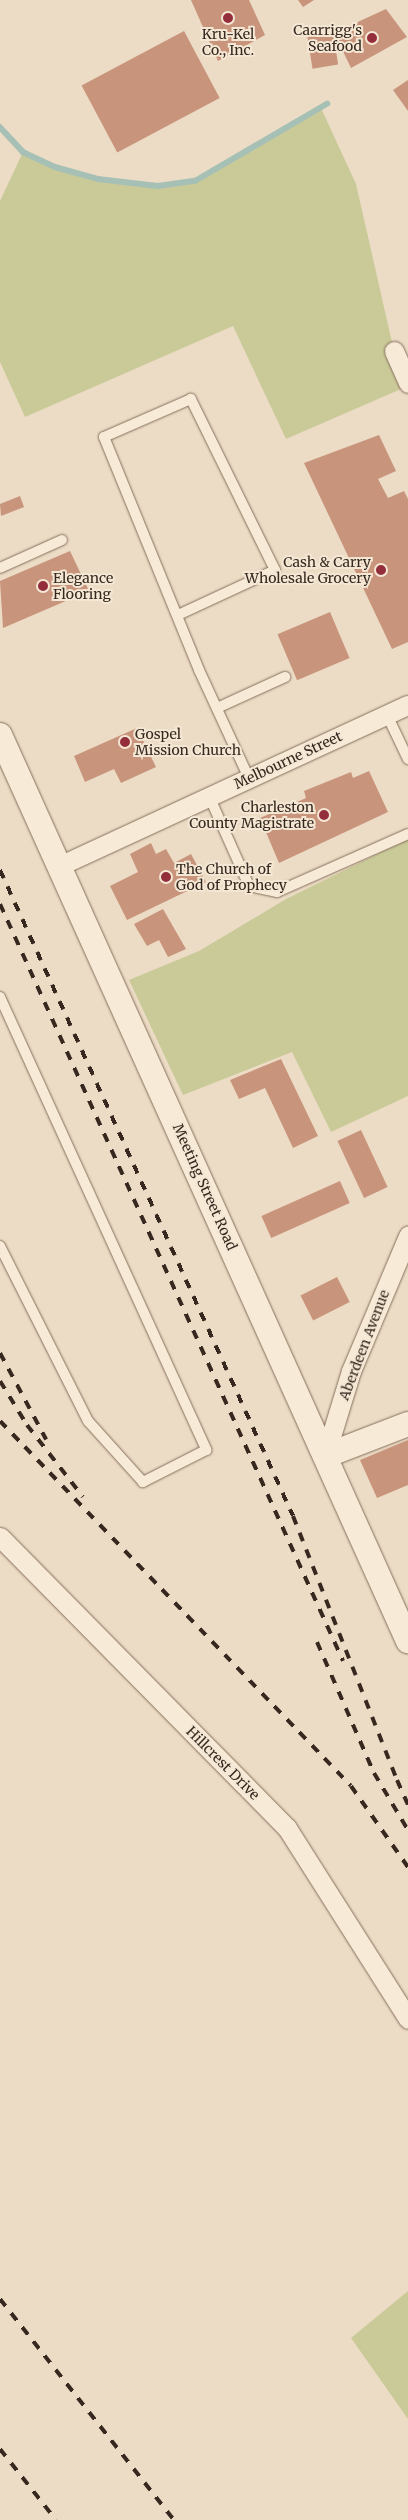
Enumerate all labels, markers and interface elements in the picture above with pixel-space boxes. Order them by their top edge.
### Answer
marker: Kru-Kel Co., Inc. [222,12,234,24]
place label: Caarrigg's Seafood [293,22,362,54]
place label: Kru-Kel Co., Inc. [202,26,254,58]
marker: Caarrigg's Seafood [366,32,378,44]
place label: Cash & Carry Wholesale Grocery [245,554,371,586]
marker: Cash & Carry Wholesale Grocery [375,564,387,576]
place label: Elegance Flooring [53,570,113,602]
marker: Elegance Flooring [37,580,49,592]
place label: Gospel Mission Church [135,726,241,759]
street label: Melbourne Street [231,728,345,792]
marker: Gospel Mission Church [119,736,131,748]
place label: Charleston County Magistrate [189,799,314,832]
marker: Charleston County Magistrate [318,809,330,821]
place label: The Church of God of Prophecy [176,861,287,894]
marker: The Church of God of Prophecy [160,871,172,883]
street label: Meeting Street Road [169,1121,241,1253]
street label: Aberdeen Avenue [335,1287,393,1403]
street label: Hillcrest Drive [183,1723,263,1803]

